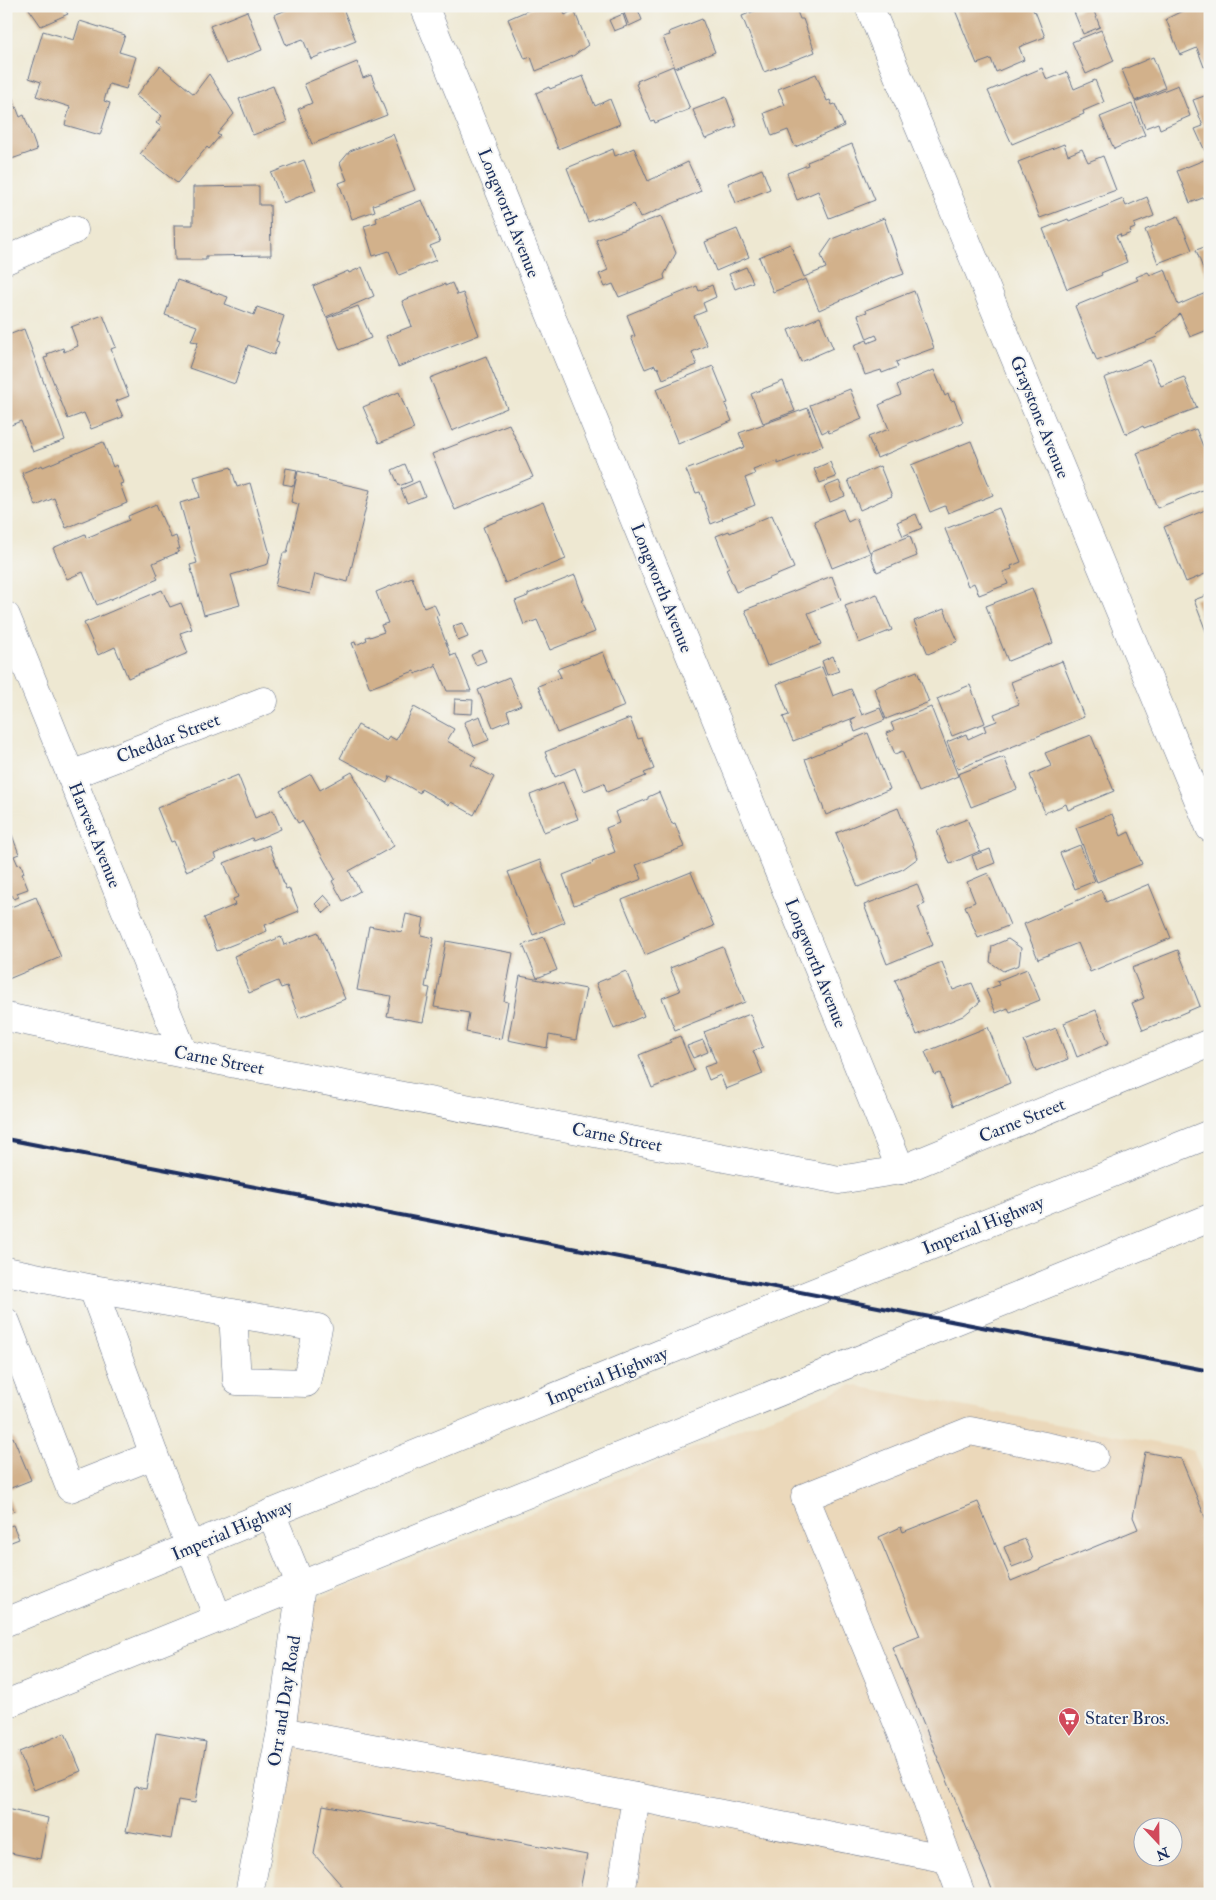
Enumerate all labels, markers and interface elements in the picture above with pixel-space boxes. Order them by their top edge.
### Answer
street label: Longworth Avenue [472,145,545,282]
street label: Graystone Avenue [1004,352,1075,482]
street label: Longworth Avenue [625,520,698,657]
street label: Cheddar Street [113,708,223,769]
street label: Harvest Avenue [63,779,126,892]
street label: Longworth Avenue [779,895,852,1032]
street label: Carne Street [172,1041,266,1081]
street label: Carne Street [976,1093,1069,1148]
street label: Carne Street [570,1118,664,1158]
street label: Imperial Highway [919,1190,1048,1260]
street label: Imperial Highway [543,1341,672,1411]
street label: Imperial Highway [168,1494,297,1566]
street label: Orr and Day Road [263,1634,306,1768]
supermarket icon: Stater Bros. [1057,1706,1081,1737]
place label: Stater Bros. [1085,1707,1169,1730]
north arrow [1134,1818,1184,1868]
text: N [1153,1843,1173,1864]

